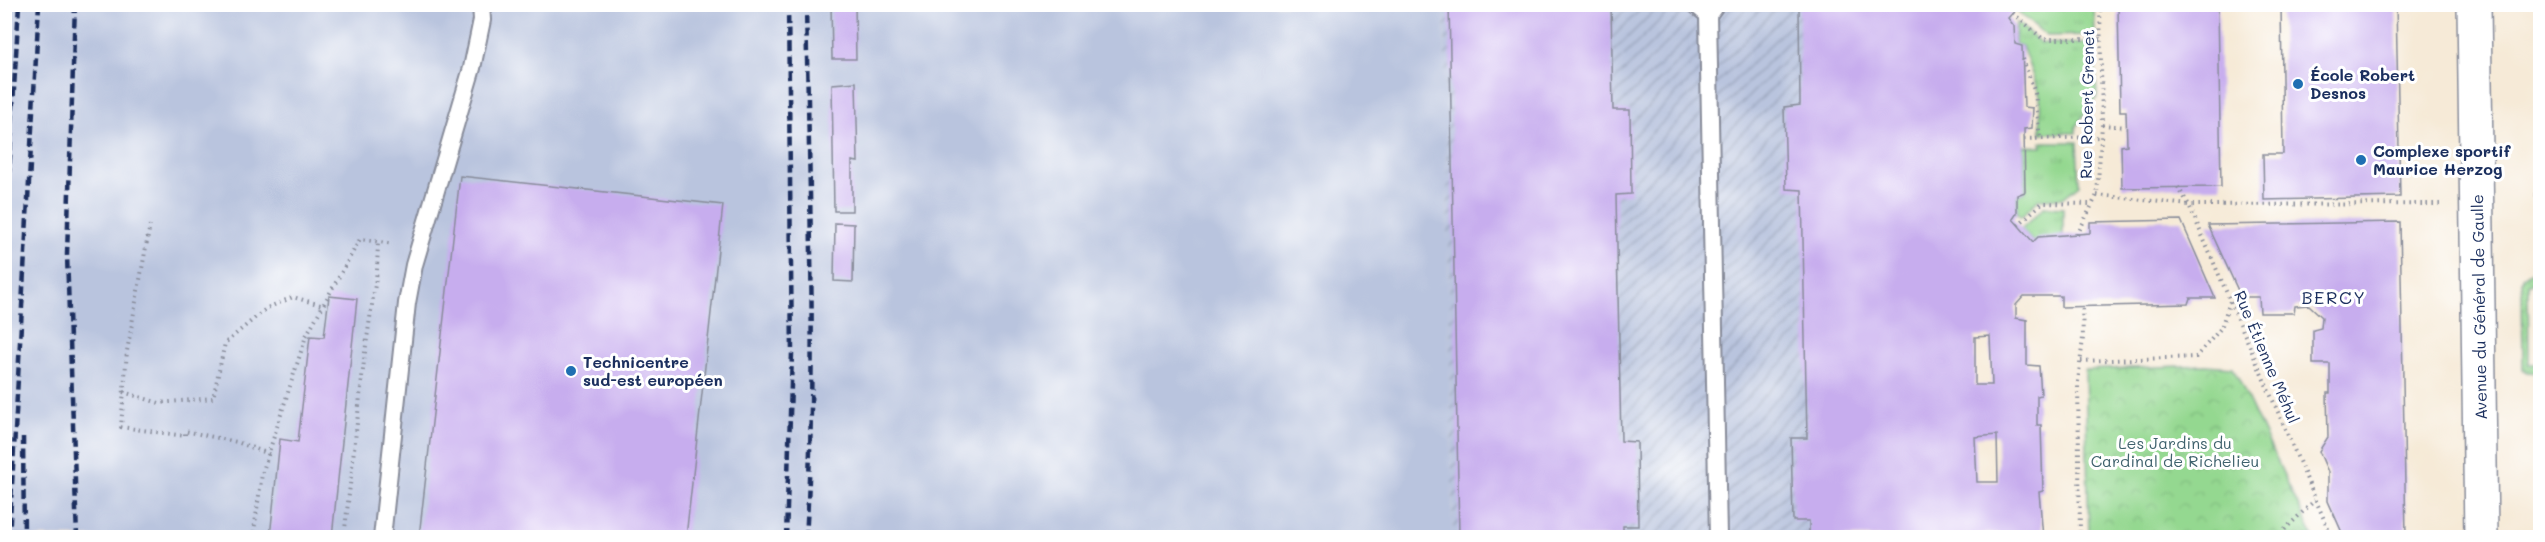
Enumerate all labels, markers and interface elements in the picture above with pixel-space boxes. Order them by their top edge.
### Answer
street label: Rue Robert Grenet [2075,29,2098,179]
place label: École Robert Desnos [2310,64,2415,103]
marker: École Robert Desnos [2291,77,2305,91]
place label: Complexe sportif Maurice Herzog [2373,140,2512,179]
marker: Complexe sportif Maurice Herzog [2354,153,2368,167]
street label: Avenue du Général de Gaulle [2466,194,2491,420]
district label: BERCY [2301,285,2367,309]
street label: Rue Étienne Méhul [2230,287,2305,426]
place label: Technicentre sud-est européen [583,351,723,390]
marker: Technicentre sud-est européen [564,364,578,378]
park label: Les Jardins du Cardinal de Richelieu [2091,432,2259,471]

